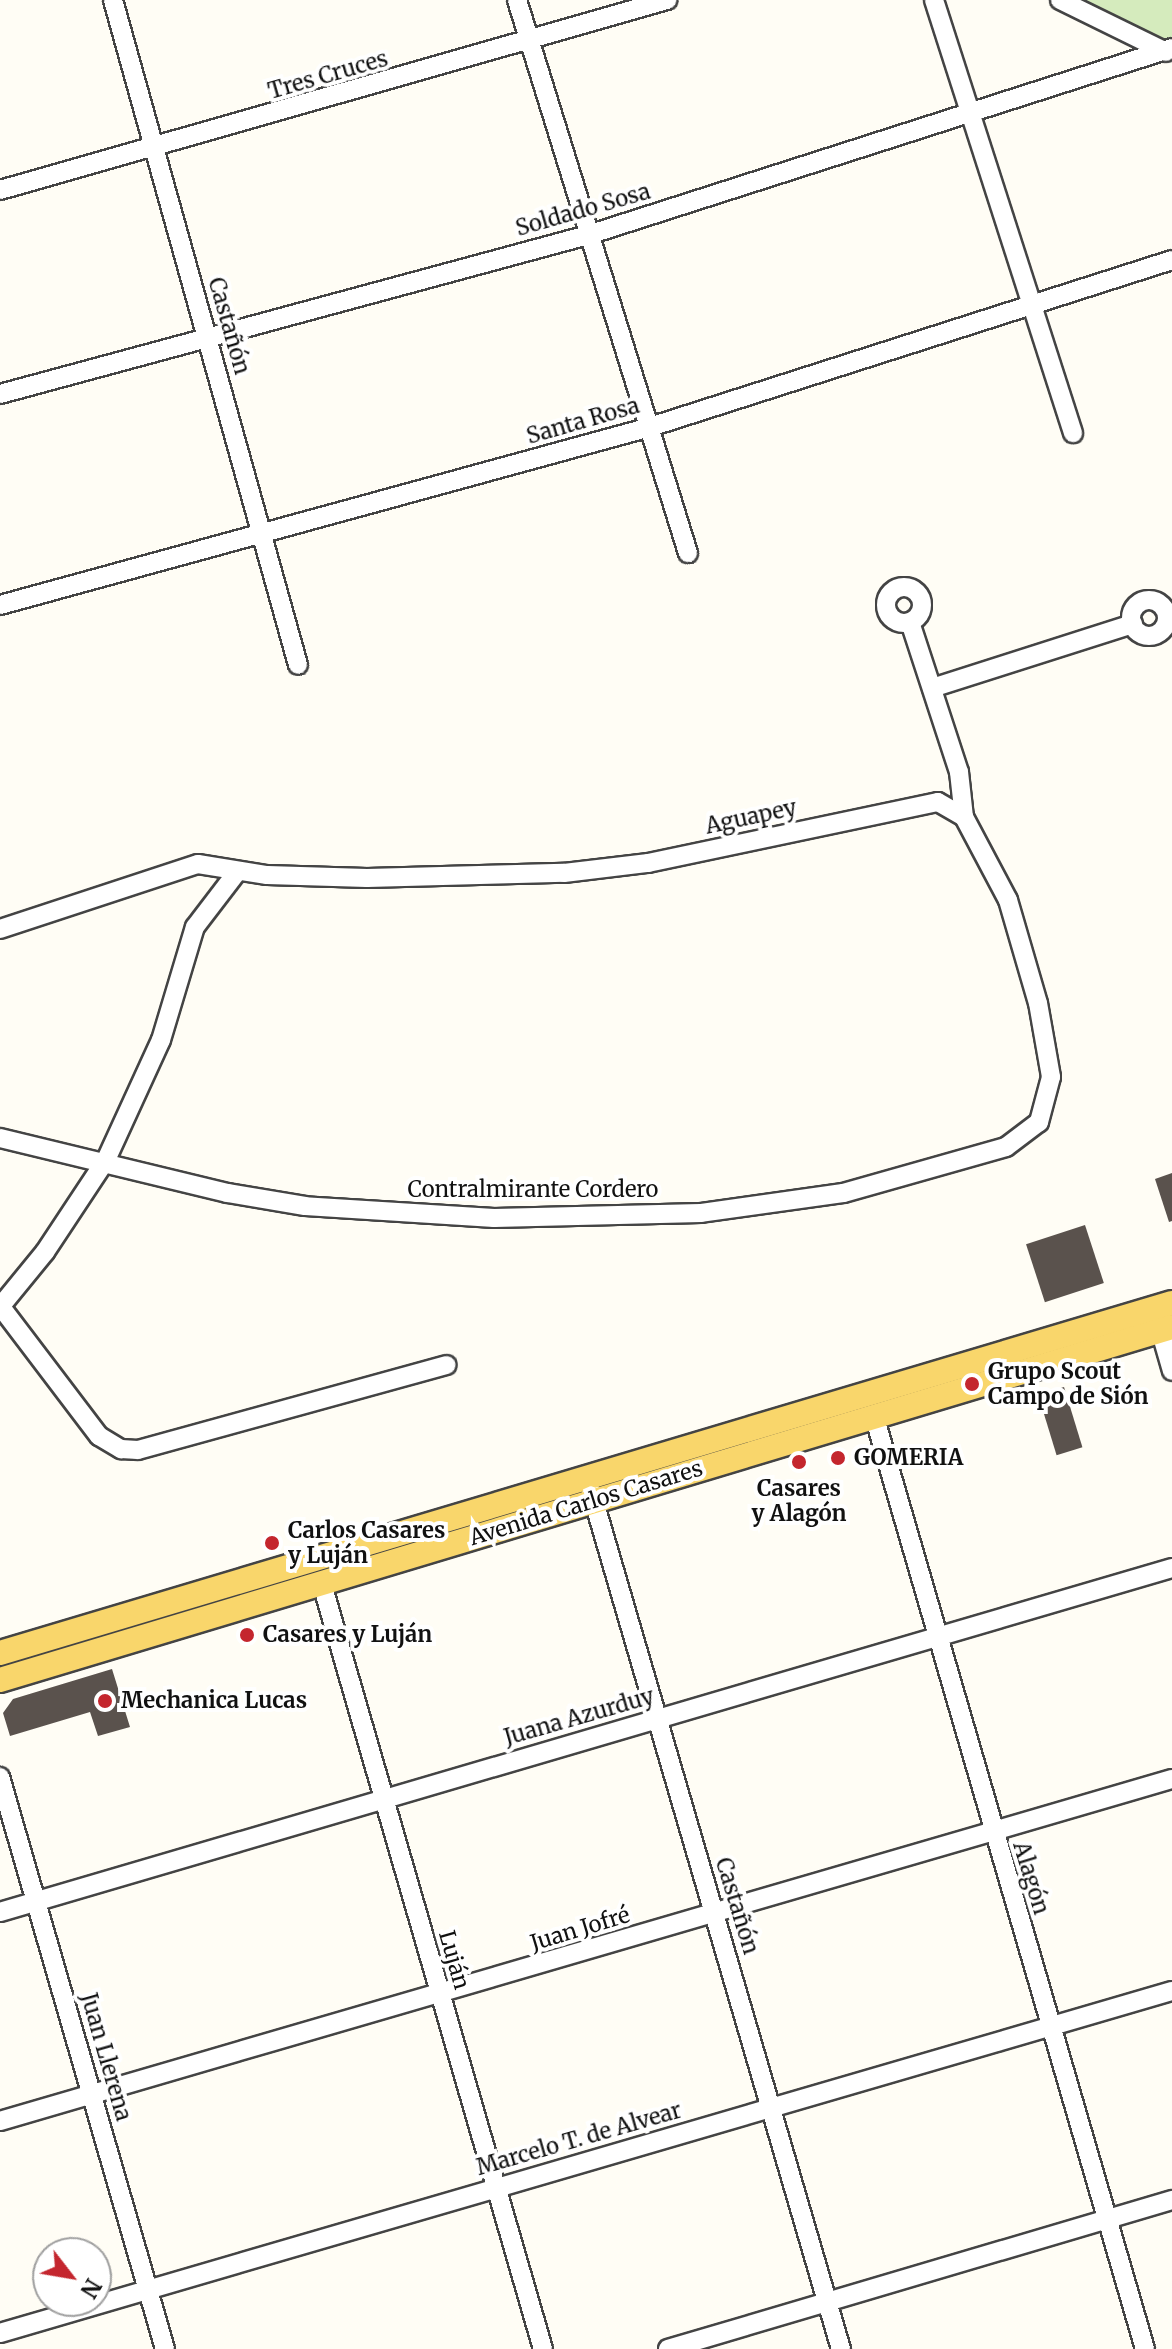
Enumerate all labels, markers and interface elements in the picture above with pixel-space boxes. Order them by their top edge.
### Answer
street label: Tres Cruces [265,45,391,105]
street label: Soldado Sosa [513,178,653,242]
street label: Castañón [203,274,255,378]
street label: Santa Rosa [524,392,642,450]
street label: Aguapey [703,794,799,840]
street label: Contralmirante Cordero [408,1177,658,1203]
place label: Grupo Scout Campo de Sión [988,1358,1148,1410]
marker: Grupo Scout Campo de Sión [963,1375,981,1393]
place label: GOMERIA [854,1445,963,1471]
marker: GOMERIA [829,1449,847,1467]
marker: Casares y Alagón [790,1453,808,1471]
street label: Avenida Carlos Casares [466,1455,706,1551]
place label: Casares y Alagón [751,1475,847,1526]
place label: Carlos Casares y Luján [288,1517,445,1568]
marker: Carlos Casares y Luján [263,1534,281,1552]
place label: Casares y Luján [263,1622,432,1648]
marker: Casares y Luján [238,1626,256,1644]
street label: Juana Azurduy [501,1683,657,1751]
place label: Mechanica Lucas [121,1688,307,1714]
marker: Mechanica Lucas [96,1692,114,1710]
street label: Alagón [1007,1838,1055,1918]
street label: Castañón [710,1854,764,1958]
street label: Juan Jofré [527,1901,633,1957]
street label: Luján [433,1928,475,1992]
street label: Juan Llerena [75,1990,137,2124]
street label: Marcelo T. de Alvear [473,2097,685,2181]
north arrow [32,2237,112,2317]
text: N [74,2274,107,2303]

